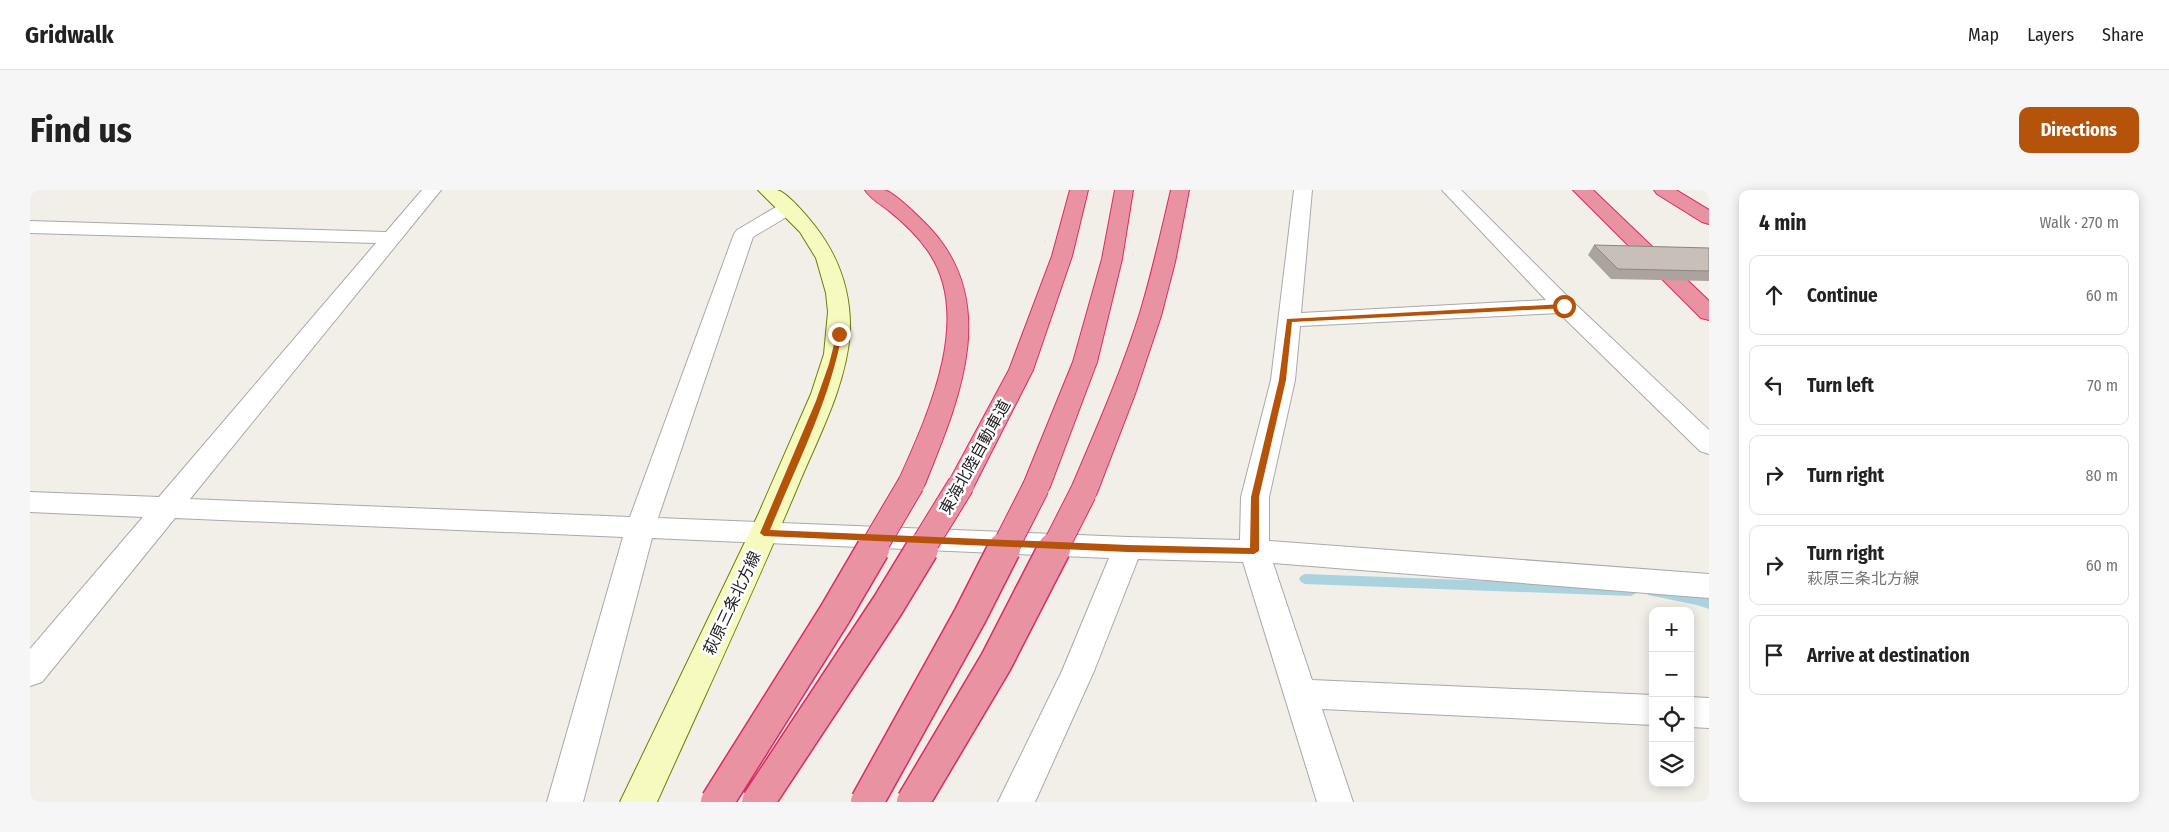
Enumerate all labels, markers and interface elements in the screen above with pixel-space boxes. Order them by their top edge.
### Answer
text: Gridwalk [25,21,114,49]
text: Map [1968,24,1999,46]
text: Layers [2027,24,2074,46]
text: Share [2102,24,2144,46]
button: Directions [2019,107,2139,153]
text: Find us [30,109,132,151]
text: 4 min [1759,210,1807,236]
text: Walk · 270 m [2040,213,2119,232]
icon: ahead [1760,281,1788,309]
text: Continue [1807,284,1878,307]
text: 60 m [2086,286,2118,305]
route start [1553,295,1576,318]
route end [828,323,851,346]
icon: left [1760,371,1788,399]
text: Turn left [1807,374,1874,397]
text: 70 m [2087,376,2118,395]
street label: 東海北陸自動車道 [936,396,1014,518]
icon: right [1760,461,1788,489]
text: Turn right [1807,464,1884,487]
text: 80 m [2086,466,2118,485]
text: Turn right [1807,542,1884,565]
street label: 萩原三条北方線 [700,548,764,658]
icon: right [1760,551,1788,579]
text: 60 m [2086,556,2118,575]
text: 萩原三条北方線 [1807,569,1919,588]
map controls [1649,607,1694,787]
button: + [1649,607,1694,652]
icon: arrive [1760,641,1788,669]
text: Arrive at destination [1807,644,1970,667]
button: − [1649,652,1694,697]
button: locate [1649,697,1694,742]
button: layers [1649,742,1694,787]

